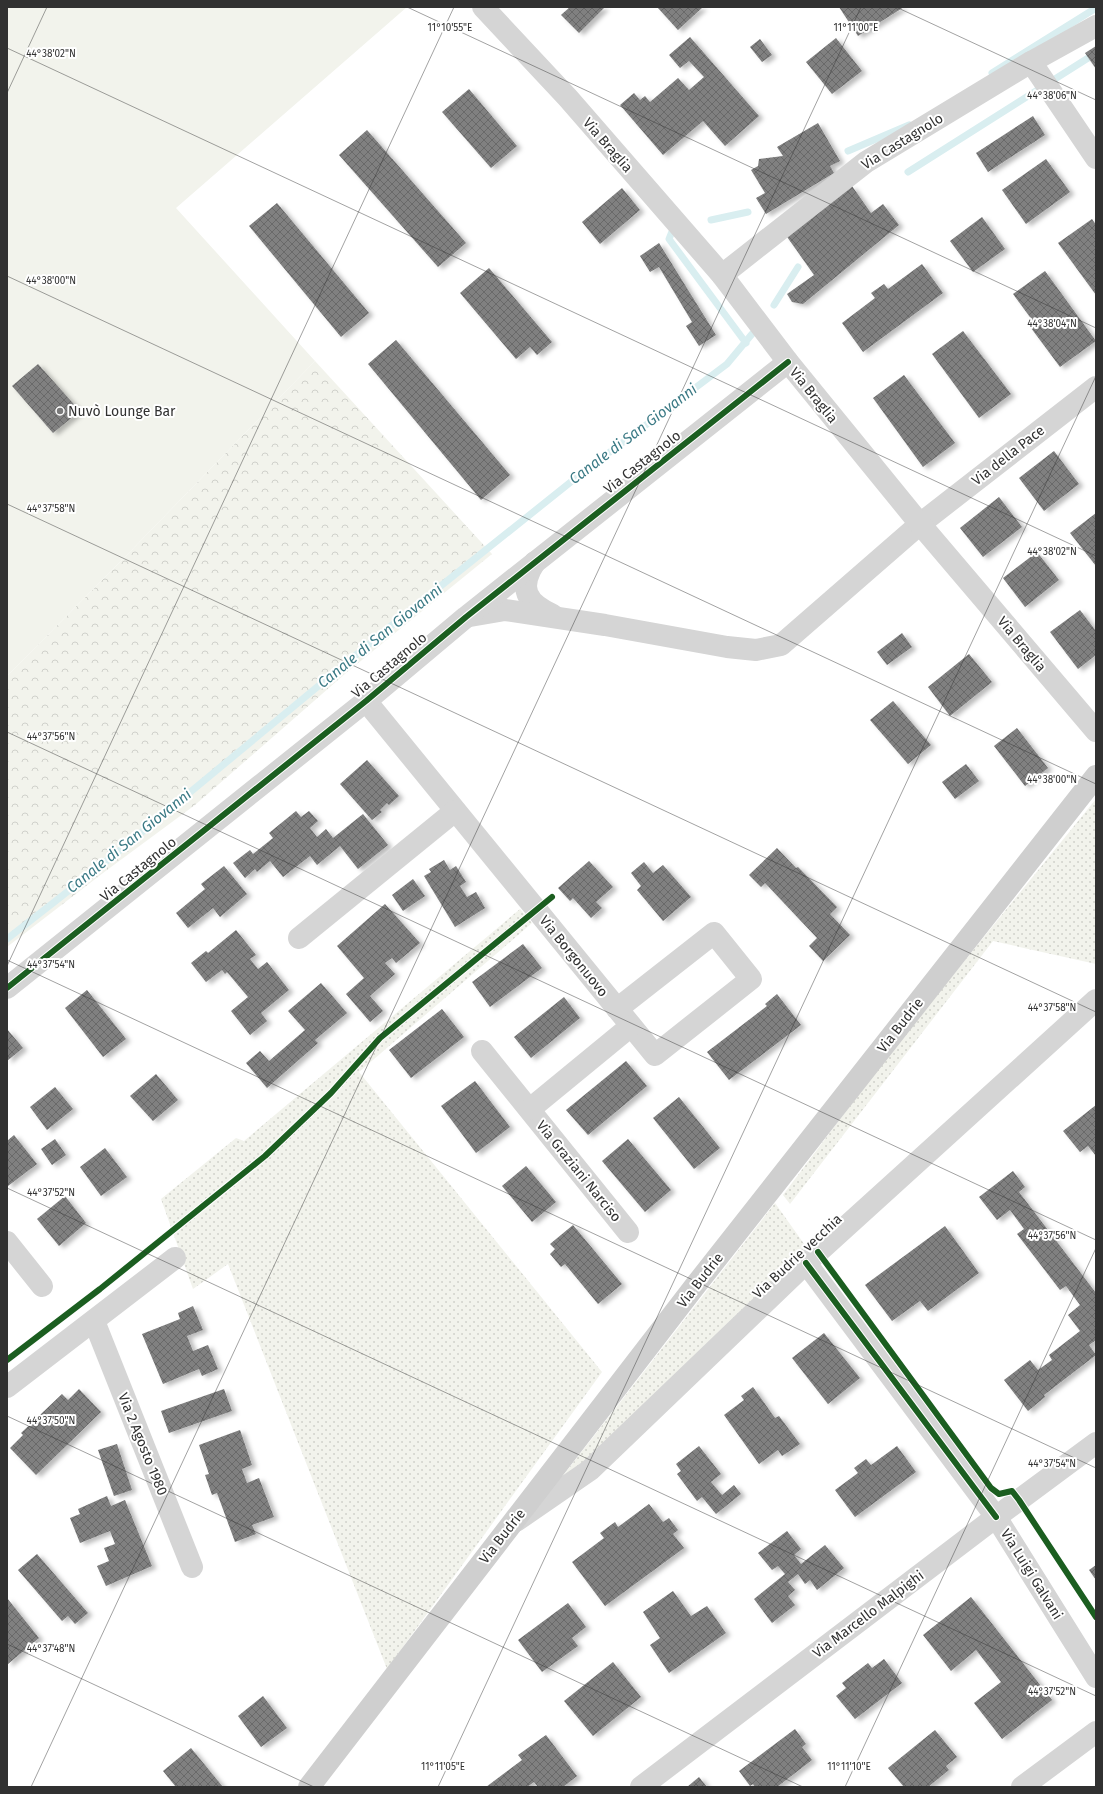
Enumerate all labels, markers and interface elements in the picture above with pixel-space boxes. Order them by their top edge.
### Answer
text: 11°10'55"E [428,22,472,34]
text: 11°11'00"E [834,22,878,34]
text: 44°38'02"N [26,48,76,60]
text: 44°38'06"N [1027,90,1077,102]
street label: Via Castagnolo [858,110,946,173]
street label: Via Braglia [579,115,636,176]
text: 44°38'00"N [26,275,76,287]
text: 44°38'04"N [1027,318,1077,330]
street label: Via Braglia [786,364,841,427]
water label: Canale di San Giovanni [566,380,700,488]
place label: Nuvò Lounge Bar [68,403,176,420]
marker: Nuvò Lounge Bar [55,406,65,416]
street label: Via della Pace [969,422,1048,489]
street label: Via Castagnolo [600,427,684,498]
text: 44°37'58"N [27,503,75,515]
text: 44°38'02"N [1027,546,1077,558]
water label: Canale di San Giovanni [314,580,446,692]
street label: Via Braglia [994,613,1050,675]
street label: Via Castagnolo [348,629,430,702]
text: 44°37'56"N [27,731,75,743]
text: 44°38'00"N [1027,774,1077,786]
water label: Canale di San Giovanni [63,785,195,897]
street label: Via Castagnolo [97,833,180,905]
street label: Via Borgonuovo [536,912,612,1000]
text: 44°37'54"N [27,959,75,971]
street label: Via Budrie [874,994,927,1056]
text: 44°37'58"N [1028,1002,1076,1014]
street label: Via Graziani Narciso [533,1117,625,1225]
text: 44°37'52"N [27,1187,75,1199]
street label: Via Budrie vecchia [749,1211,846,1302]
text: 44°37'56"N [1028,1230,1076,1242]
street label: Via Budrie [674,1249,727,1311]
street label: Via 2 Agosto 1980 [114,1390,171,1498]
text: 44°37'50"N [27,1415,75,1427]
text: 44°37'54"N [1028,1458,1076,1470]
street label: Via Budrie [476,1505,529,1567]
street label: Via Luigi Galvani [997,1526,1066,1623]
street label: Via Marcello Malpighi [809,1567,927,1662]
text: 44°37'48"N [27,1643,75,1655]
text: 44°37'52"N [1028,1686,1076,1698]
text: 11°11'05"E [421,1761,465,1773]
text: 11°11'10"E [827,1761,871,1773]

